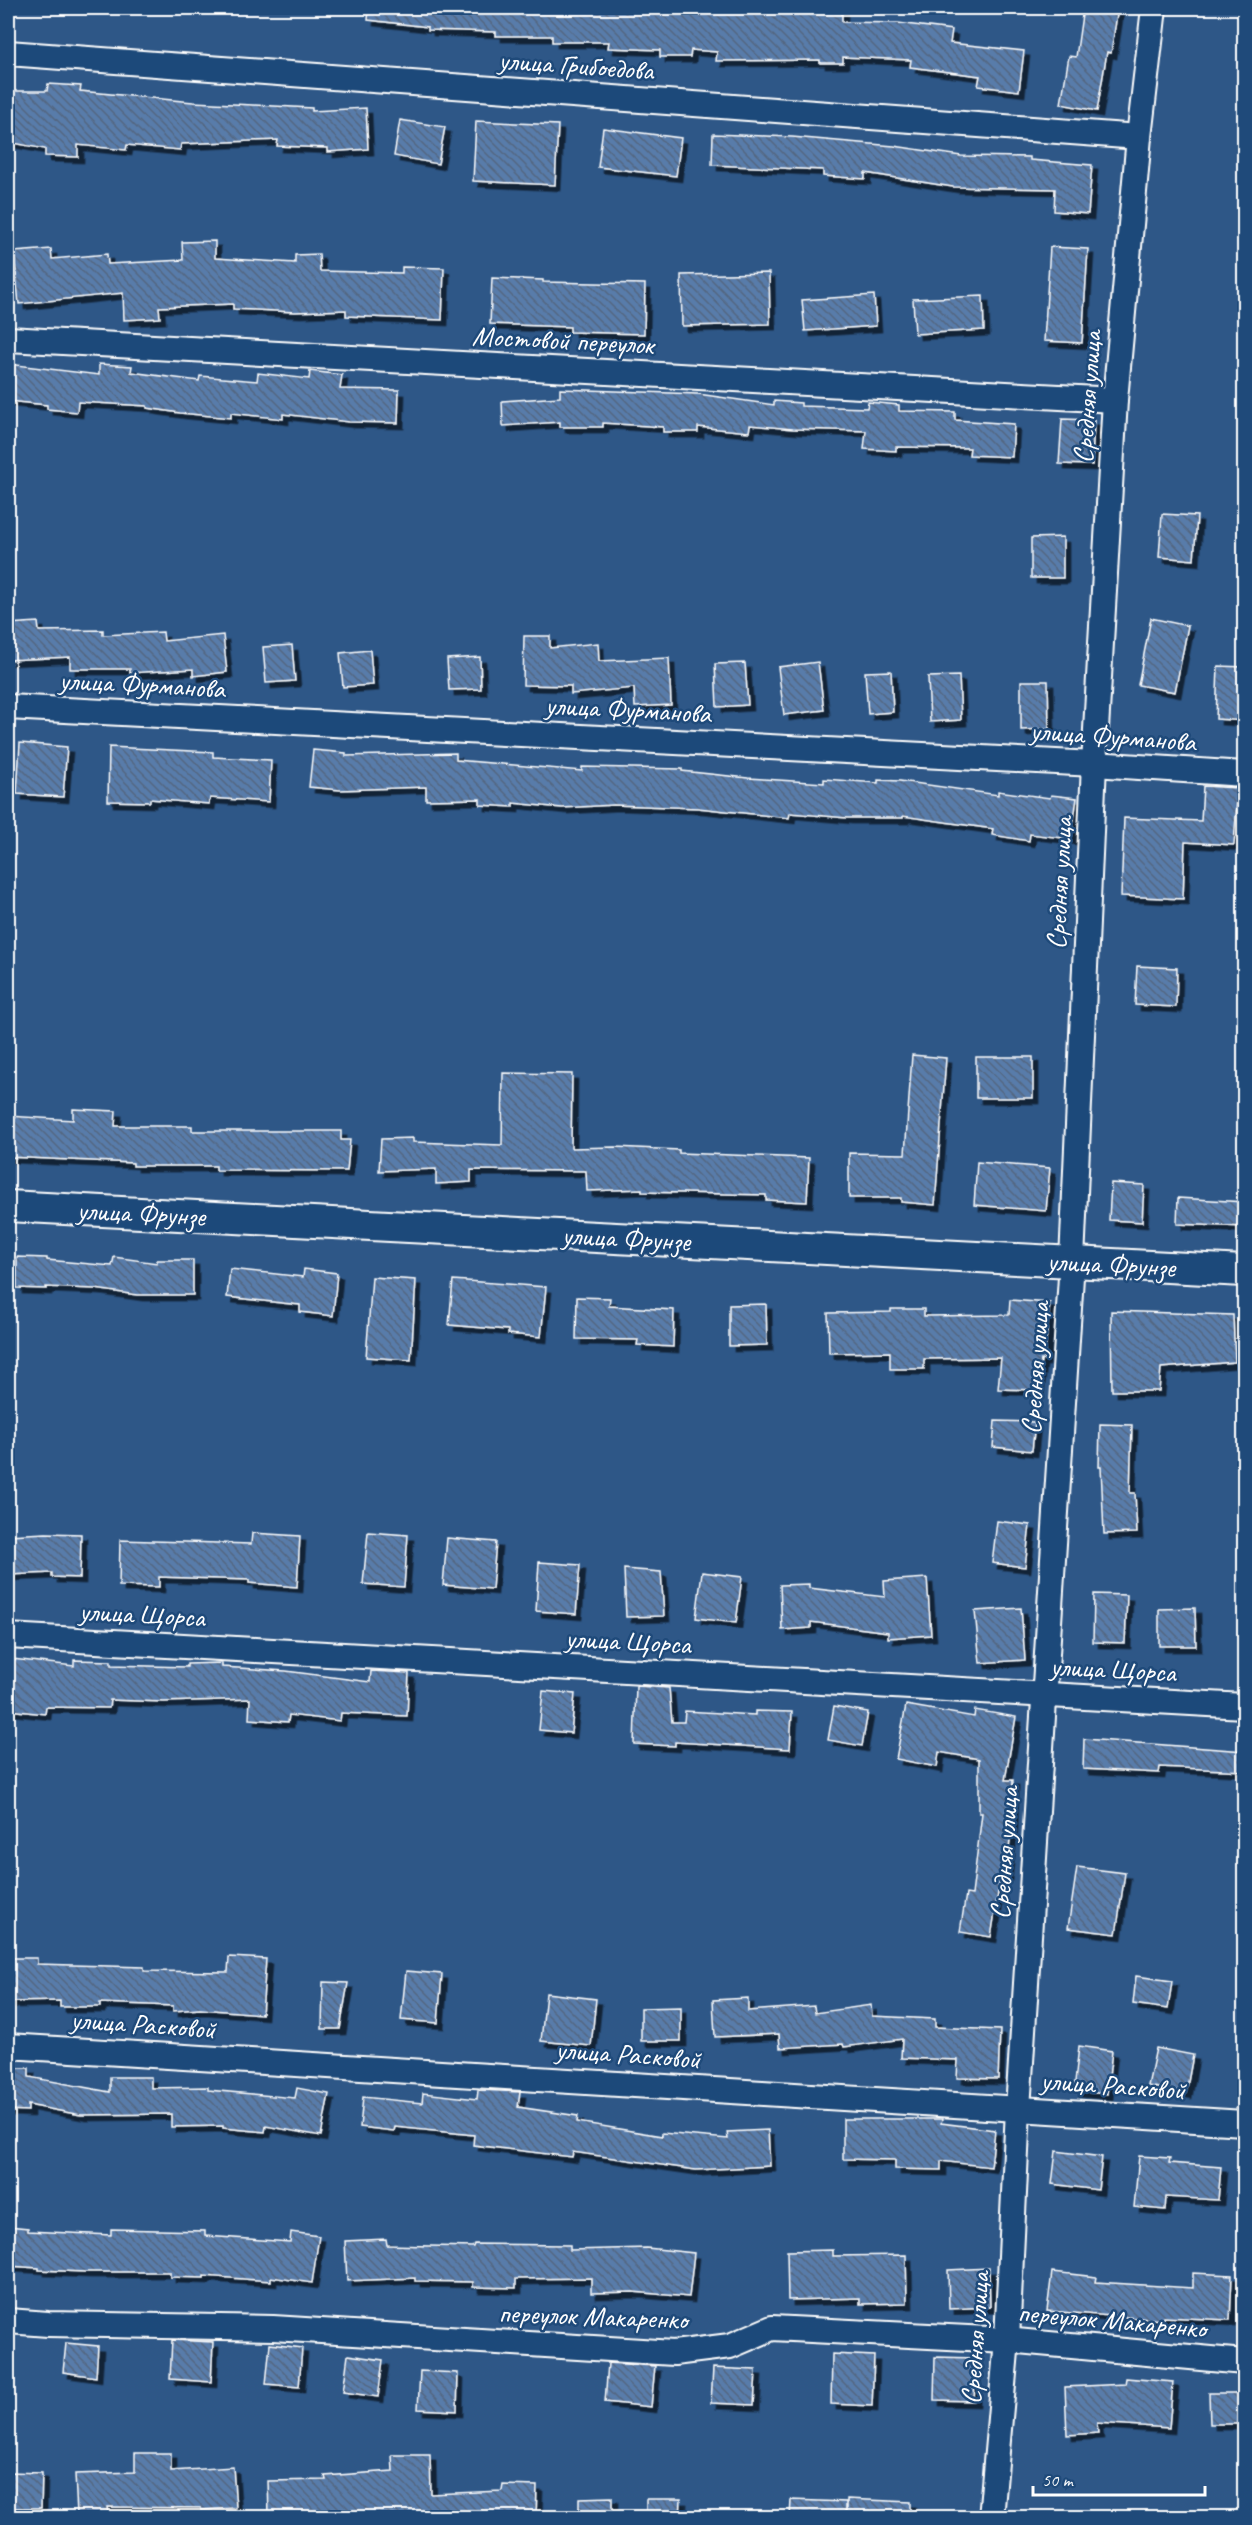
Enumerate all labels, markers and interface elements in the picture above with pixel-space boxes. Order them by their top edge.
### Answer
street label: улица Грибоедова [496,42,656,88]
street label: Мостовой переулок [471,318,657,362]
street label: Средняя улица [1065,327,1109,464]
street label: улица Фурманова [56,662,227,706]
street label: улица Фурманова [542,687,713,731]
street label: улица Фурманова [1027,713,1199,759]
street label: Средняя улица [1038,813,1080,950]
street label: улица Фрунзе [74,1192,208,1234]
street label: улица Фрунзе [559,1217,693,1259]
street label: улица Фрунзе [1044,1243,1178,1285]
street label: Средняя улица [1013,1298,1057,1435]
street label: улица Щорса [76,1593,208,1635]
street label: улица Щорса [562,1620,694,1662]
street label: улица Щорса [1047,1648,1179,1690]
street label: Средняя улица [982,1783,1026,1920]
street label: улица Расковой [68,2001,218,2047]
street label: улица Расковой [553,2031,703,2077]
street label: улица Расковой [1038,2062,1188,2108]
street label: Средняя улица [953,2268,997,2405]
street label: переулок Макаренко [1016,2294,1211,2346]
street label: переулок Макаренко [498,2295,691,2337]
scale bar [1033,2459,1206,2497]
text: 50 m [1042,2469,1075,2491]

